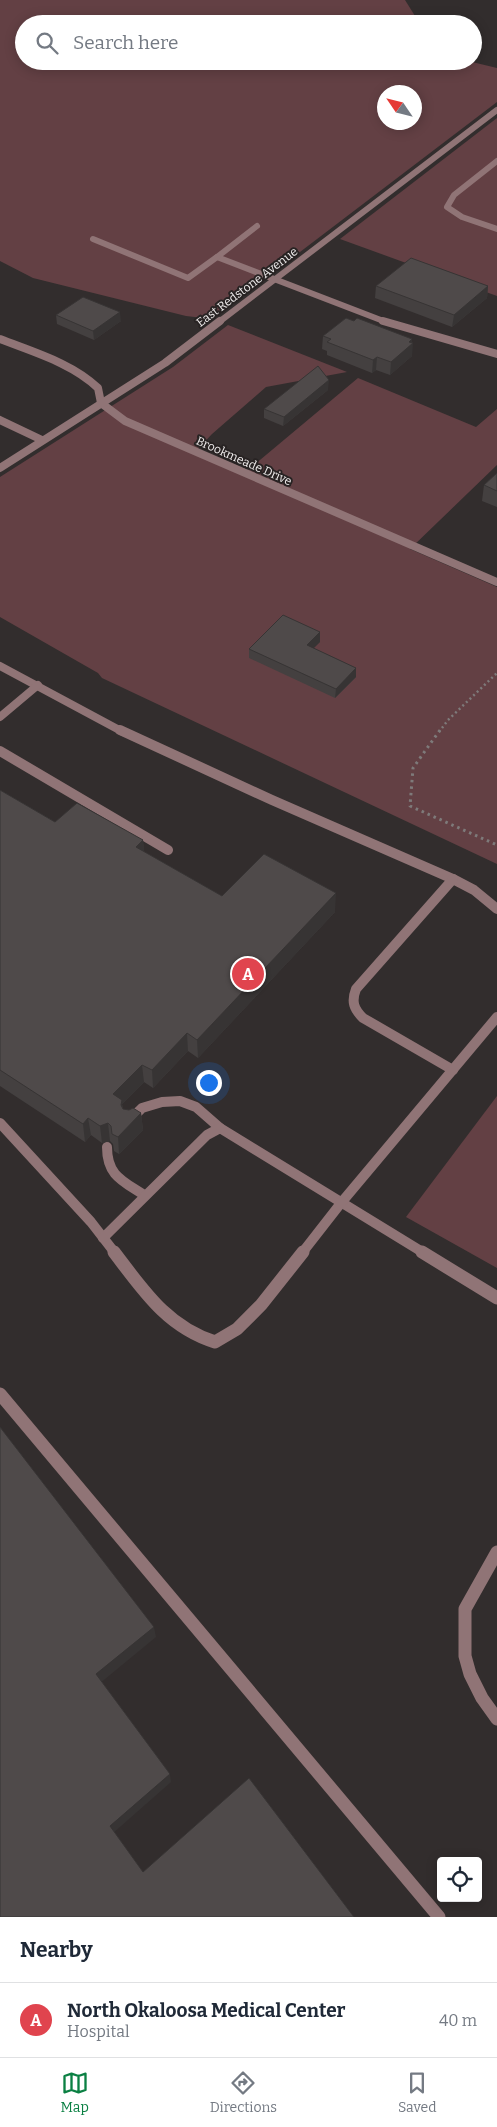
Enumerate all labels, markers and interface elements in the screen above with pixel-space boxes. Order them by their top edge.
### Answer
search box [15,15,482,70]
icon: search [33,29,61,57]
text: Search here [73,31,178,54]
north arrow [377,85,422,130]
street label: East Redstone Avenue [194,244,300,330]
street label: Brookmeade Drive [194,434,294,488]
pin: A [232,955,264,993]
your location [196,1070,222,1096]
map controls [437,1857,482,1902]
button: locate [437,1857,482,1902]
text: Nearby [20,1937,93,1963]
text: North Okaloosa Medical Center [67,1999,346,2022]
text: A [30,2011,42,2030]
text: 40 m [439,2011,477,2030]
text: Hospital [67,2022,130,2041]
tab: Map [60,2069,89,2116]
tab: Directions [210,2069,277,2116]
tab: Saved [398,2069,437,2116]

